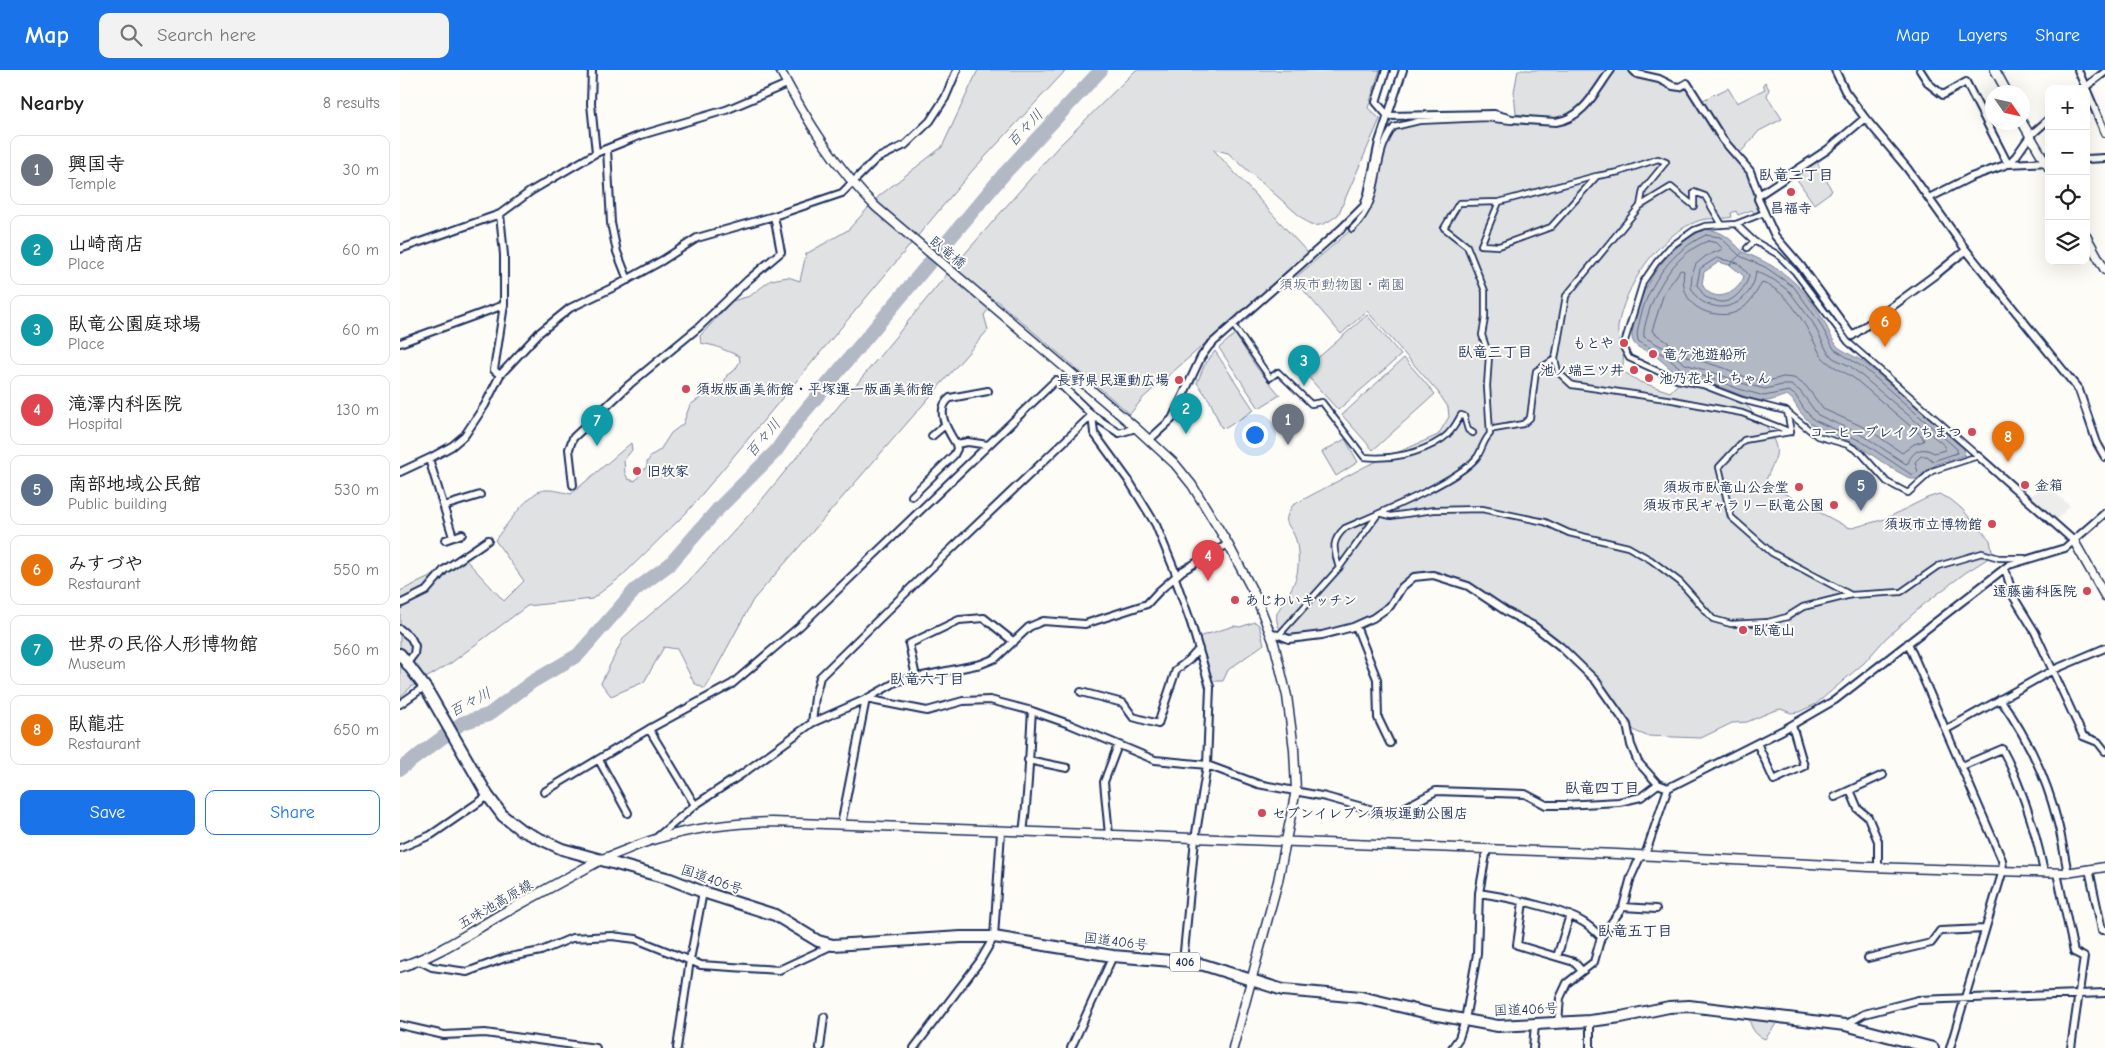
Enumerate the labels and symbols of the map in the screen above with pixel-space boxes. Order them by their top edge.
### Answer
north arrow [1985,85,2030,130]
water label: 百々川 [1003,105,1047,151]
district label: 臥竜二丁目 [1758,166,1834,184]
marker: 昌福寺 [1785,186,1797,198]
place label: 昌福寺 [1770,200,1812,217]
street label: 臥竜橋 [926,232,969,272]
park label: 須坂市動物園・南園 [1279,276,1405,293]
pin: 6 [1869,306,1901,347]
place label: もとや [1572,335,1614,352]
marker: もとや [1618,337,1630,349]
district label: 臥竜三丁目 [1457,343,1533,361]
pin: 3 [1288,345,1320,386]
place label: 竜ケ池遊船所 [1663,346,1747,363]
marker: 竜ケ池遊船所 [1647,348,1659,360]
place label: 池ノ端三ツ井 [1540,362,1624,379]
marker: 池ノ端三ツ井 [1628,364,1640,376]
place label: 池乃花よしちゃん [1659,370,1771,387]
place label: 長野県民運動広場 [1057,372,1169,389]
marker: 池乃花よしちゃん [1643,372,1655,384]
marker: 長野県民運動広場 [1173,374,1185,386]
place label: 須坂版画美術館・平塚運一版画美術館 [696,381,934,398]
marker: 須坂版画美術館・平塚運一版画美術館 [680,383,692,395]
pin: 2 [1170,393,1202,434]
pin: 1 [1272,404,1304,445]
pin: 7 [581,405,613,446]
water label: 百々川 [742,415,784,461]
pin: 8 [1992,421,2024,462]
your location [1242,422,1268,448]
place label: コーヒーブレイクちまつ [1809,424,1962,441]
marker: コーヒーブレイクちまつ [1966,426,1978,438]
place label: 旧牧家 [647,463,689,480]
marker: 旧牧家 [631,465,643,477]
pin: 5 [1845,470,1877,511]
place label: 金箱 [2035,477,2063,494]
place label: 須坂市臥竜山公会堂 [1663,479,1789,496]
marker: 金箱 [2019,479,2031,491]
marker: 須坂市臥竜山公会堂 [1793,481,1805,493]
place label: 須坂市民ギャラリー臥竜公園 [1643,497,1824,514]
marker: 須坂市民ギャラリー臥竜公園 [1828,499,1840,511]
place label: 須坂市立博物館 [1884,516,1982,533]
marker: 須坂市立博物館 [1986,518,1998,530]
pin: 4 [1192,540,1224,581]
place label: 遠藤歯科医院 [1993,583,2077,600]
marker: 遠藤歯科医院 [2081,585,2093,597]
place label: あじわいキッチン [1245,592,1357,609]
marker: あじわいキッチン [1229,594,1241,606]
place label: 臥竜山 [1753,622,1795,639]
marker: 臥竜山 [1737,624,1749,636]
district label: 臥竜六丁目 [889,670,965,688]
water label: 百々川 [446,683,494,721]
district label: 臥竜四丁目 [1564,779,1640,797]
place label: セブンイレブン須坂運動公園店 [1272,805,1468,822]
marker: セブンイレブン須坂運動公園店 [1256,807,1268,819]
street label: 国道406号 [678,861,745,898]
street label: 五味池高原線 [455,876,536,933]
district label: 臥竜五丁目 [1597,922,1673,940]
street label: 国道406号 [1083,929,1149,954]
road number: 406 [1170,952,1200,972]
street label: 国道406号 [1493,1000,1559,1019]

